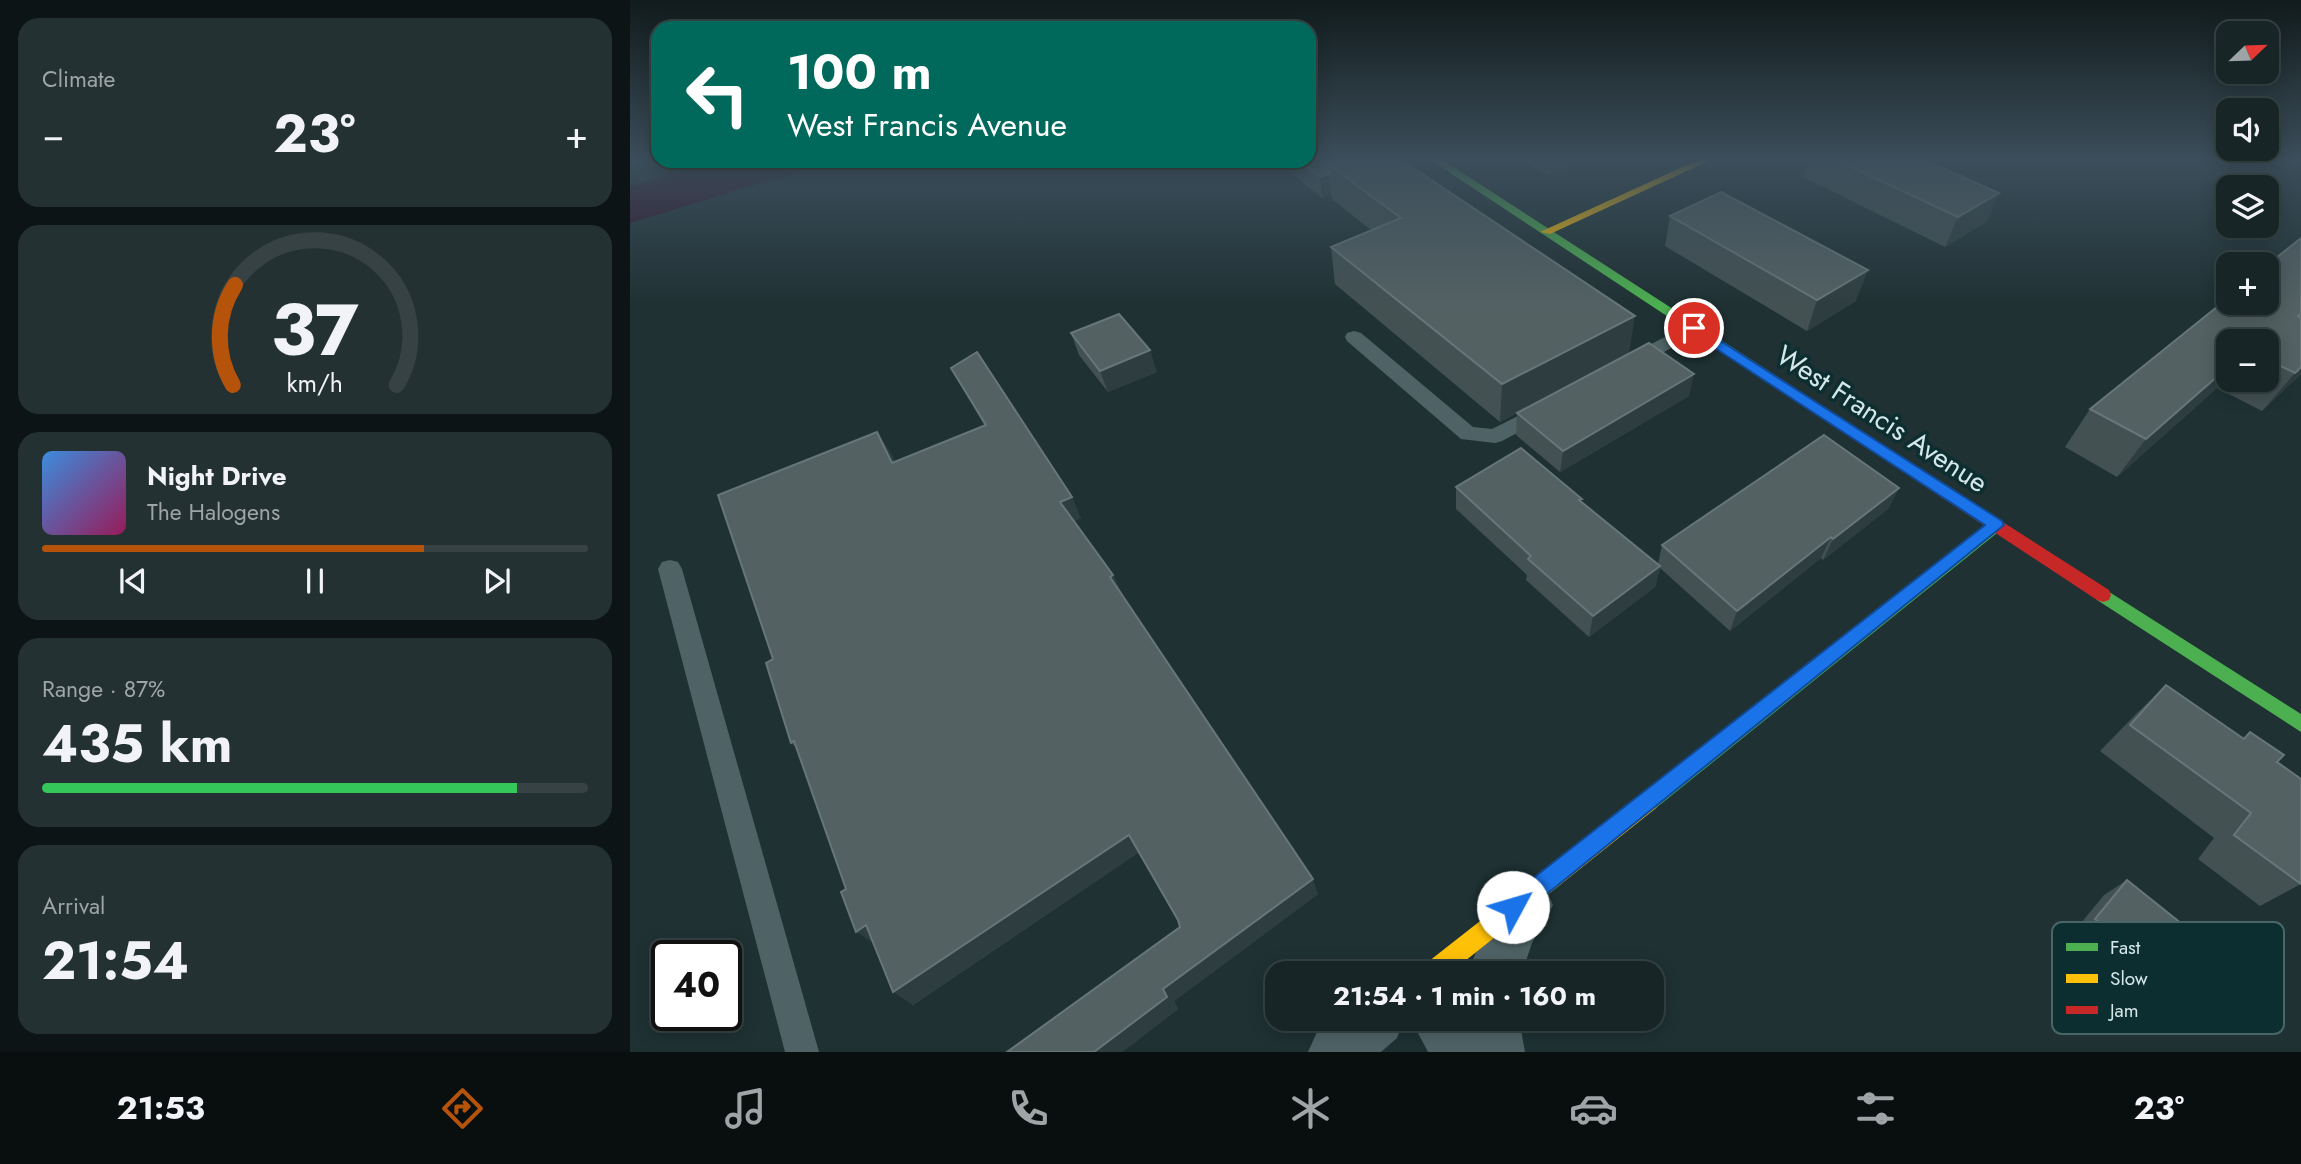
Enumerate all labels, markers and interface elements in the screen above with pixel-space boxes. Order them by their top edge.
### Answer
north arrow [2216,21,2278,84]
map controls [2216,21,2279,392]
text: 100 m [787,37,932,107]
icon: left [672,49,763,140]
text: Climate [42,62,115,96]
text: 23° [274,96,355,172]
button: sound [2216,98,2279,161]
text: West Francis Avenue [787,102,1067,148]
text: − [42,107,64,162]
text: + [565,107,588,162]
button: layers [2216,175,2279,238]
button: + [2216,252,2279,315]
text: 37 [271,278,359,383]
pin [1664,298,1724,358]
icon: arrive [1675,309,1713,347]
button: − [2216,329,2279,392]
street label: West Francis Avenue [1768,335,1996,503]
text: km/h [287,365,343,401]
text: Night Drive [147,457,287,495]
text: The Halogens [147,495,280,529]
icon: previous [114,562,152,600]
icon: pause [296,562,334,600]
icon: next [478,562,516,600]
text: Range · 87% [42,672,165,706]
text: 435 km [42,706,232,782]
position arrow [1476,870,1550,944]
text: Arrival [42,889,105,923]
legend [2052,922,2284,1034]
text: 21:54 [42,923,189,999]
text: Fast [2110,934,2141,961]
speed limit sign: 40 [651,940,742,1031]
text: Slow [2110,965,2148,992]
text: 21:54 · 1 min · 160 m [1333,977,1596,1015]
text: Jam [2107,997,2139,1024]
icon: directions [438,1084,487,1133]
icon: music [721,1084,770,1133]
icon: phone [1004,1084,1053,1133]
icon: climate [1286,1084,1335,1133]
icon: car [1569,1084,1618,1133]
icon: filters [1851,1084,1900,1133]
text: 21:53 [117,1085,205,1131]
text: 23° [2134,1085,2184,1131]

